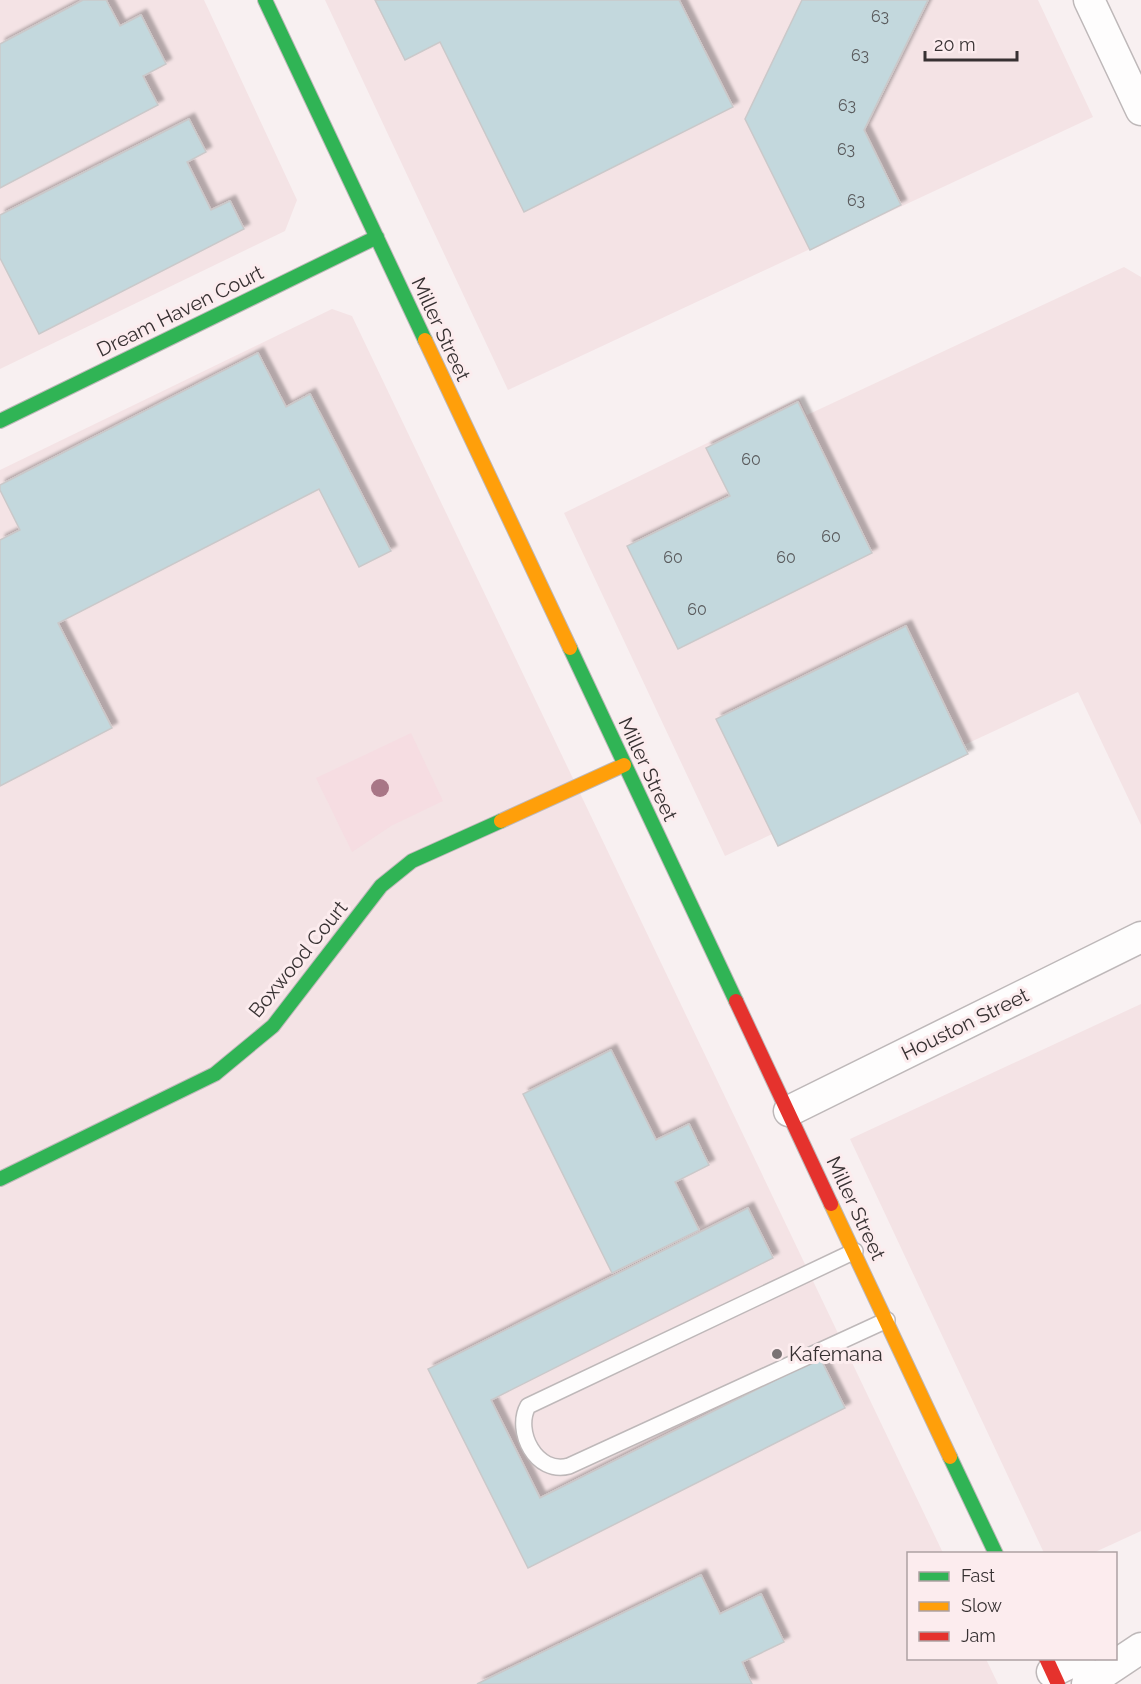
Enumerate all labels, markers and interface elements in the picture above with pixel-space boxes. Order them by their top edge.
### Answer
house number: 63 [871,7,889,26]
scale bar [925,24,1016,62]
text: 20 m [934,34,976,55]
house number: 63 [851,46,869,65]
house number: 63 [838,96,856,115]
house number: 63 [837,140,855,159]
house number: 63 [847,191,865,210]
street label: Dream Haven Court [93,260,267,362]
street label: Miller Street [407,273,476,385]
house number: 60 [741,450,761,469]
house number: 60 [821,527,841,546]
house number: 60 [663,548,683,567]
house number: 60 [776,548,796,567]
house number: 60 [687,600,707,619]
street label: Miller Street [614,713,683,825]
street label: Boxwood Court [244,896,353,1022]
street label: Houston Street [897,983,1033,1065]
street label: Miller Street [822,1152,891,1264]
place label: Kafemana [789,1342,883,1366]
marker: Kafemana [770,1347,784,1361]
legend [907,1552,1117,1660]
text: Fast [961,1565,995,1586]
text: Slow [961,1595,1002,1616]
text: Jam [961,1625,996,1646]

